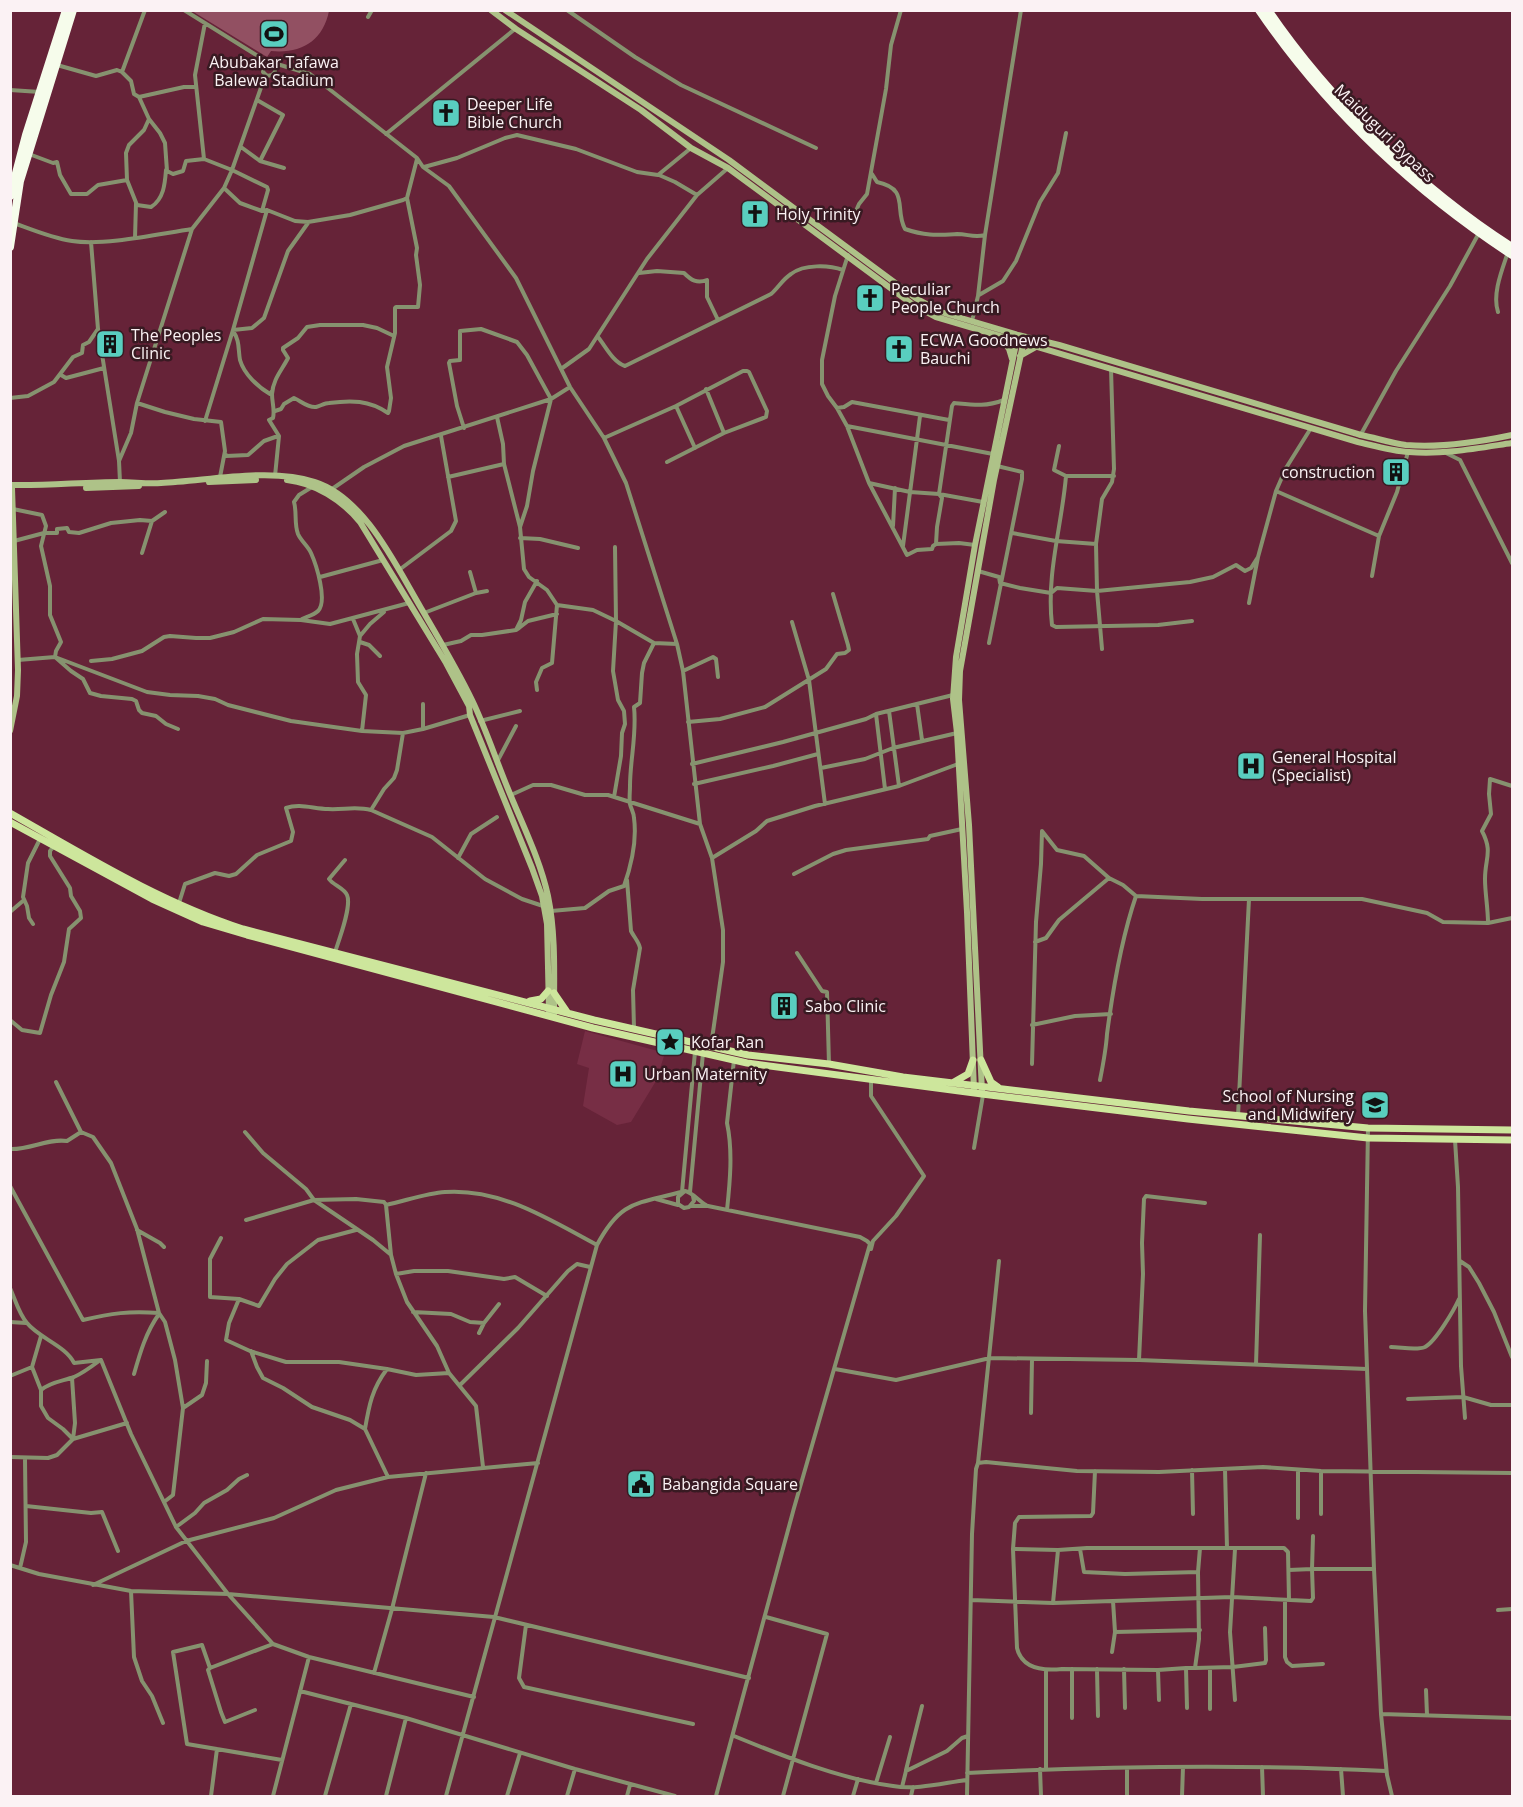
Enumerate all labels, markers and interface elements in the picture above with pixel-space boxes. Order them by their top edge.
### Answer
sports icon: Abubakar Tafawa Balewa Stadium [258,18,290,50]
place label: Abubakar Tafawa Balewa Stadium [209,51,339,91]
street label: Maiduguri Bypass [1330,79,1440,187]
place label: Deeper Life Bible Church [467,93,562,133]
church icon: Deeper Life Bible Church [430,97,462,129]
church icon: Holy Trinity [739,198,771,230]
place label: Holy Trinity [776,203,862,225]
place label: Peculiar People Church [891,278,1000,318]
church icon: Peculiar People Church [854,282,886,314]
place label: The Peoples Clinic [131,324,221,364]
building icon: The Peoples Clinic [94,328,126,360]
place label: ECWA Goodnews Bauchi [920,329,1048,369]
church icon: ECWA Goodnews Bauchi [883,333,915,365]
building icon: construction [1380,456,1412,488]
place label: construction [1281,461,1375,483]
place label: General Hospital (Specialist) [1272,746,1397,786]
hospital icon: General Hospital (Specialist) [1235,750,1267,782]
building icon: Sabo Clinic [768,990,800,1022]
place label: Sabo Clinic [805,995,886,1017]
place icon: Kofar Ran [654,1026,686,1058]
place label: Kofar Ran [691,1031,764,1053]
hospital icon: Urban Maternity [607,1058,639,1090]
place label: Urban Maternity [644,1063,768,1085]
place label: School of Nursing and Midwifery [1223,1085,1355,1125]
school or university icon: School of Nursing and Midwifery [1359,1089,1391,1121]
public building icon: Babangida Square [625,1468,657,1500]
place label: Babangida Square [662,1473,798,1495]

